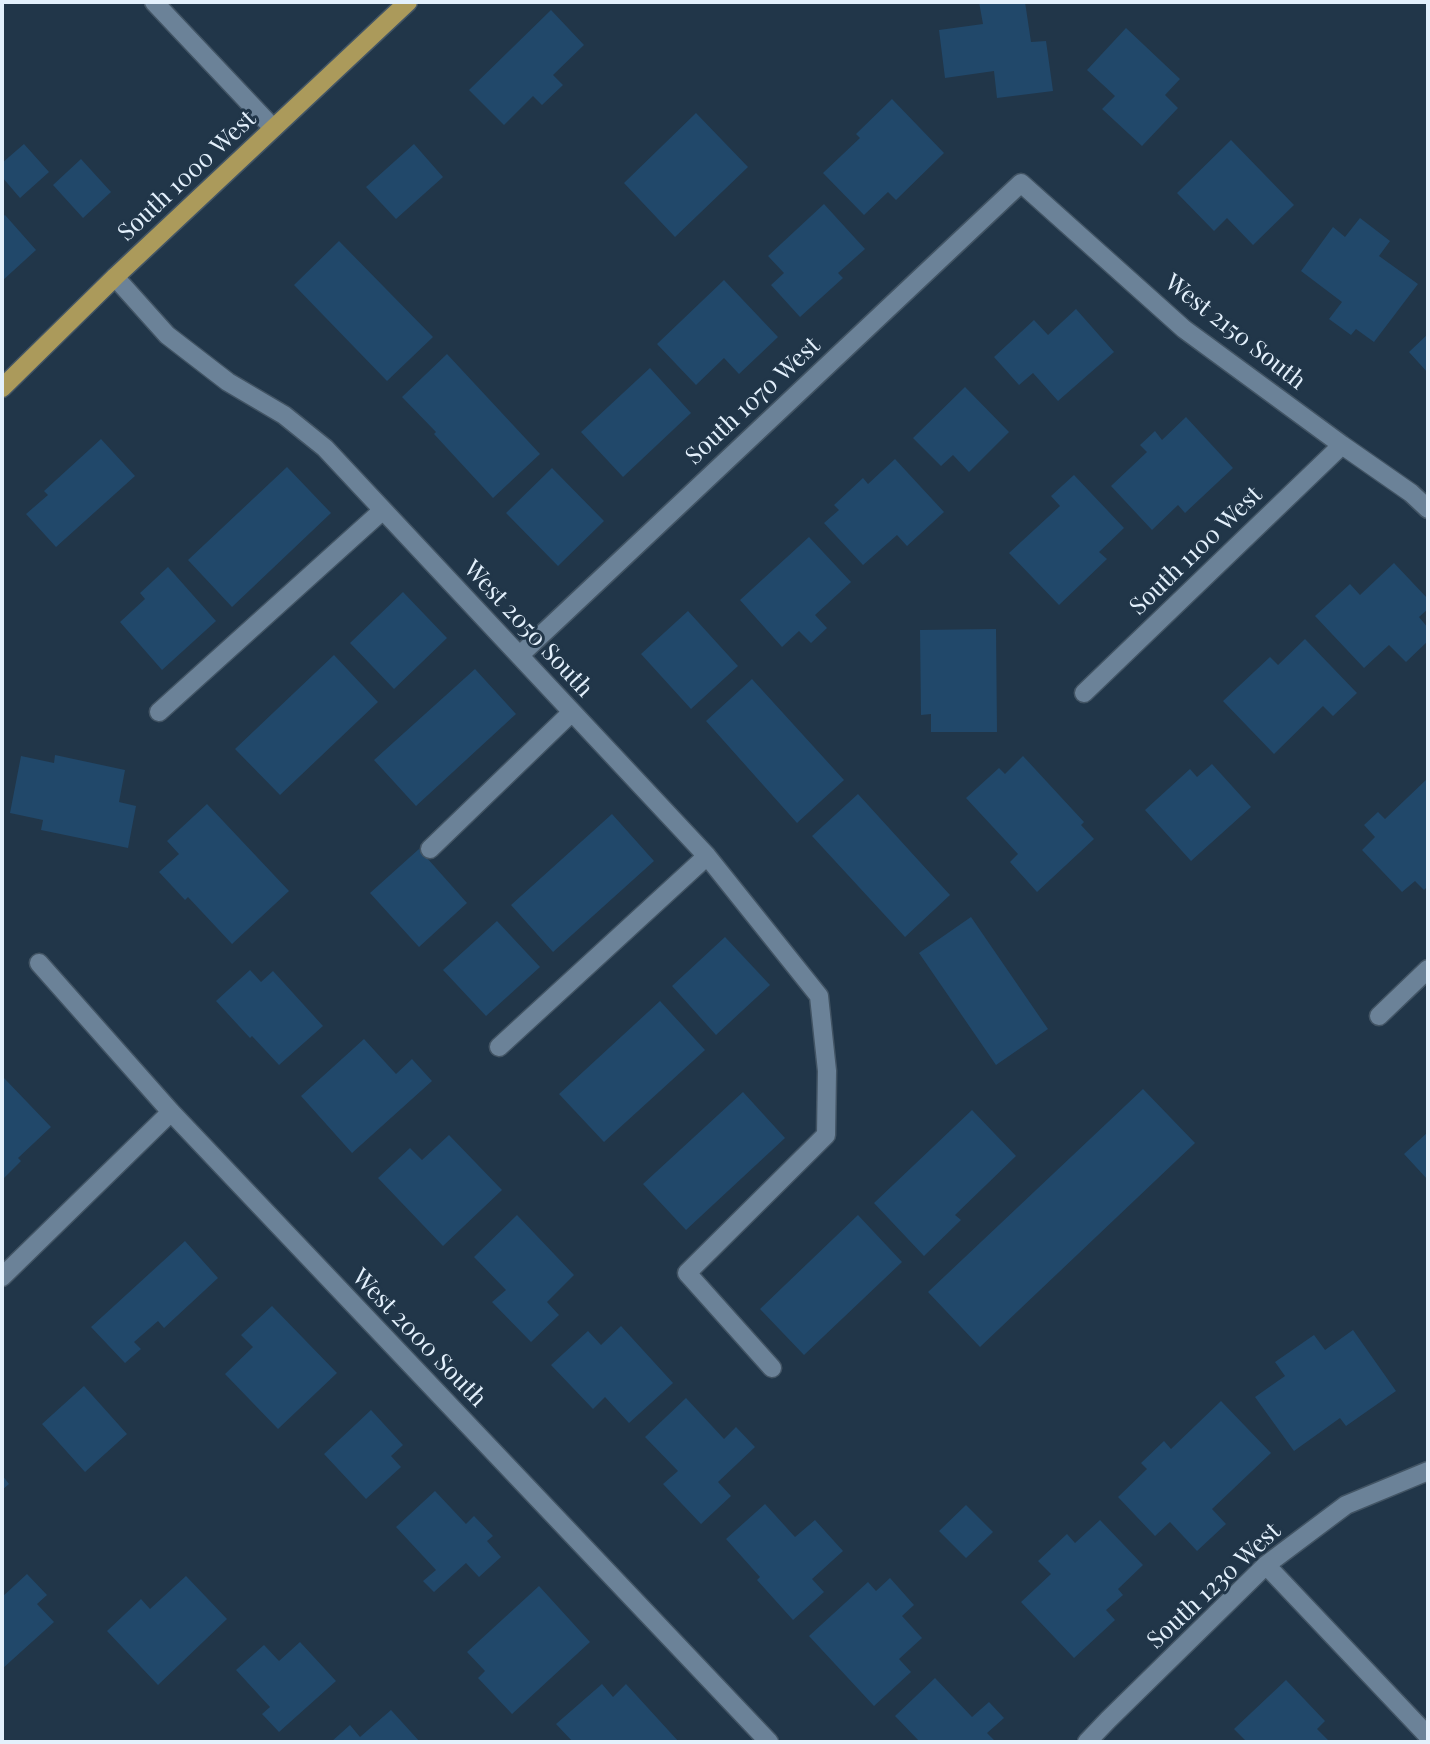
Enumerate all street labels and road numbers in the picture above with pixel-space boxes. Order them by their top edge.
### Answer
street label: South 1000 West [112,105,262,247]
street label: West 2150 South [1159,268,1311,396]
street label: South 1070 West [680,331,826,471]
street label: South 1100 West [1124,481,1268,621]
street label: West 2050 South [457,555,599,703]
street label: West 2000 South [346,1263,492,1413]
street label: South 1230 West [1141,1517,1287,1655]

